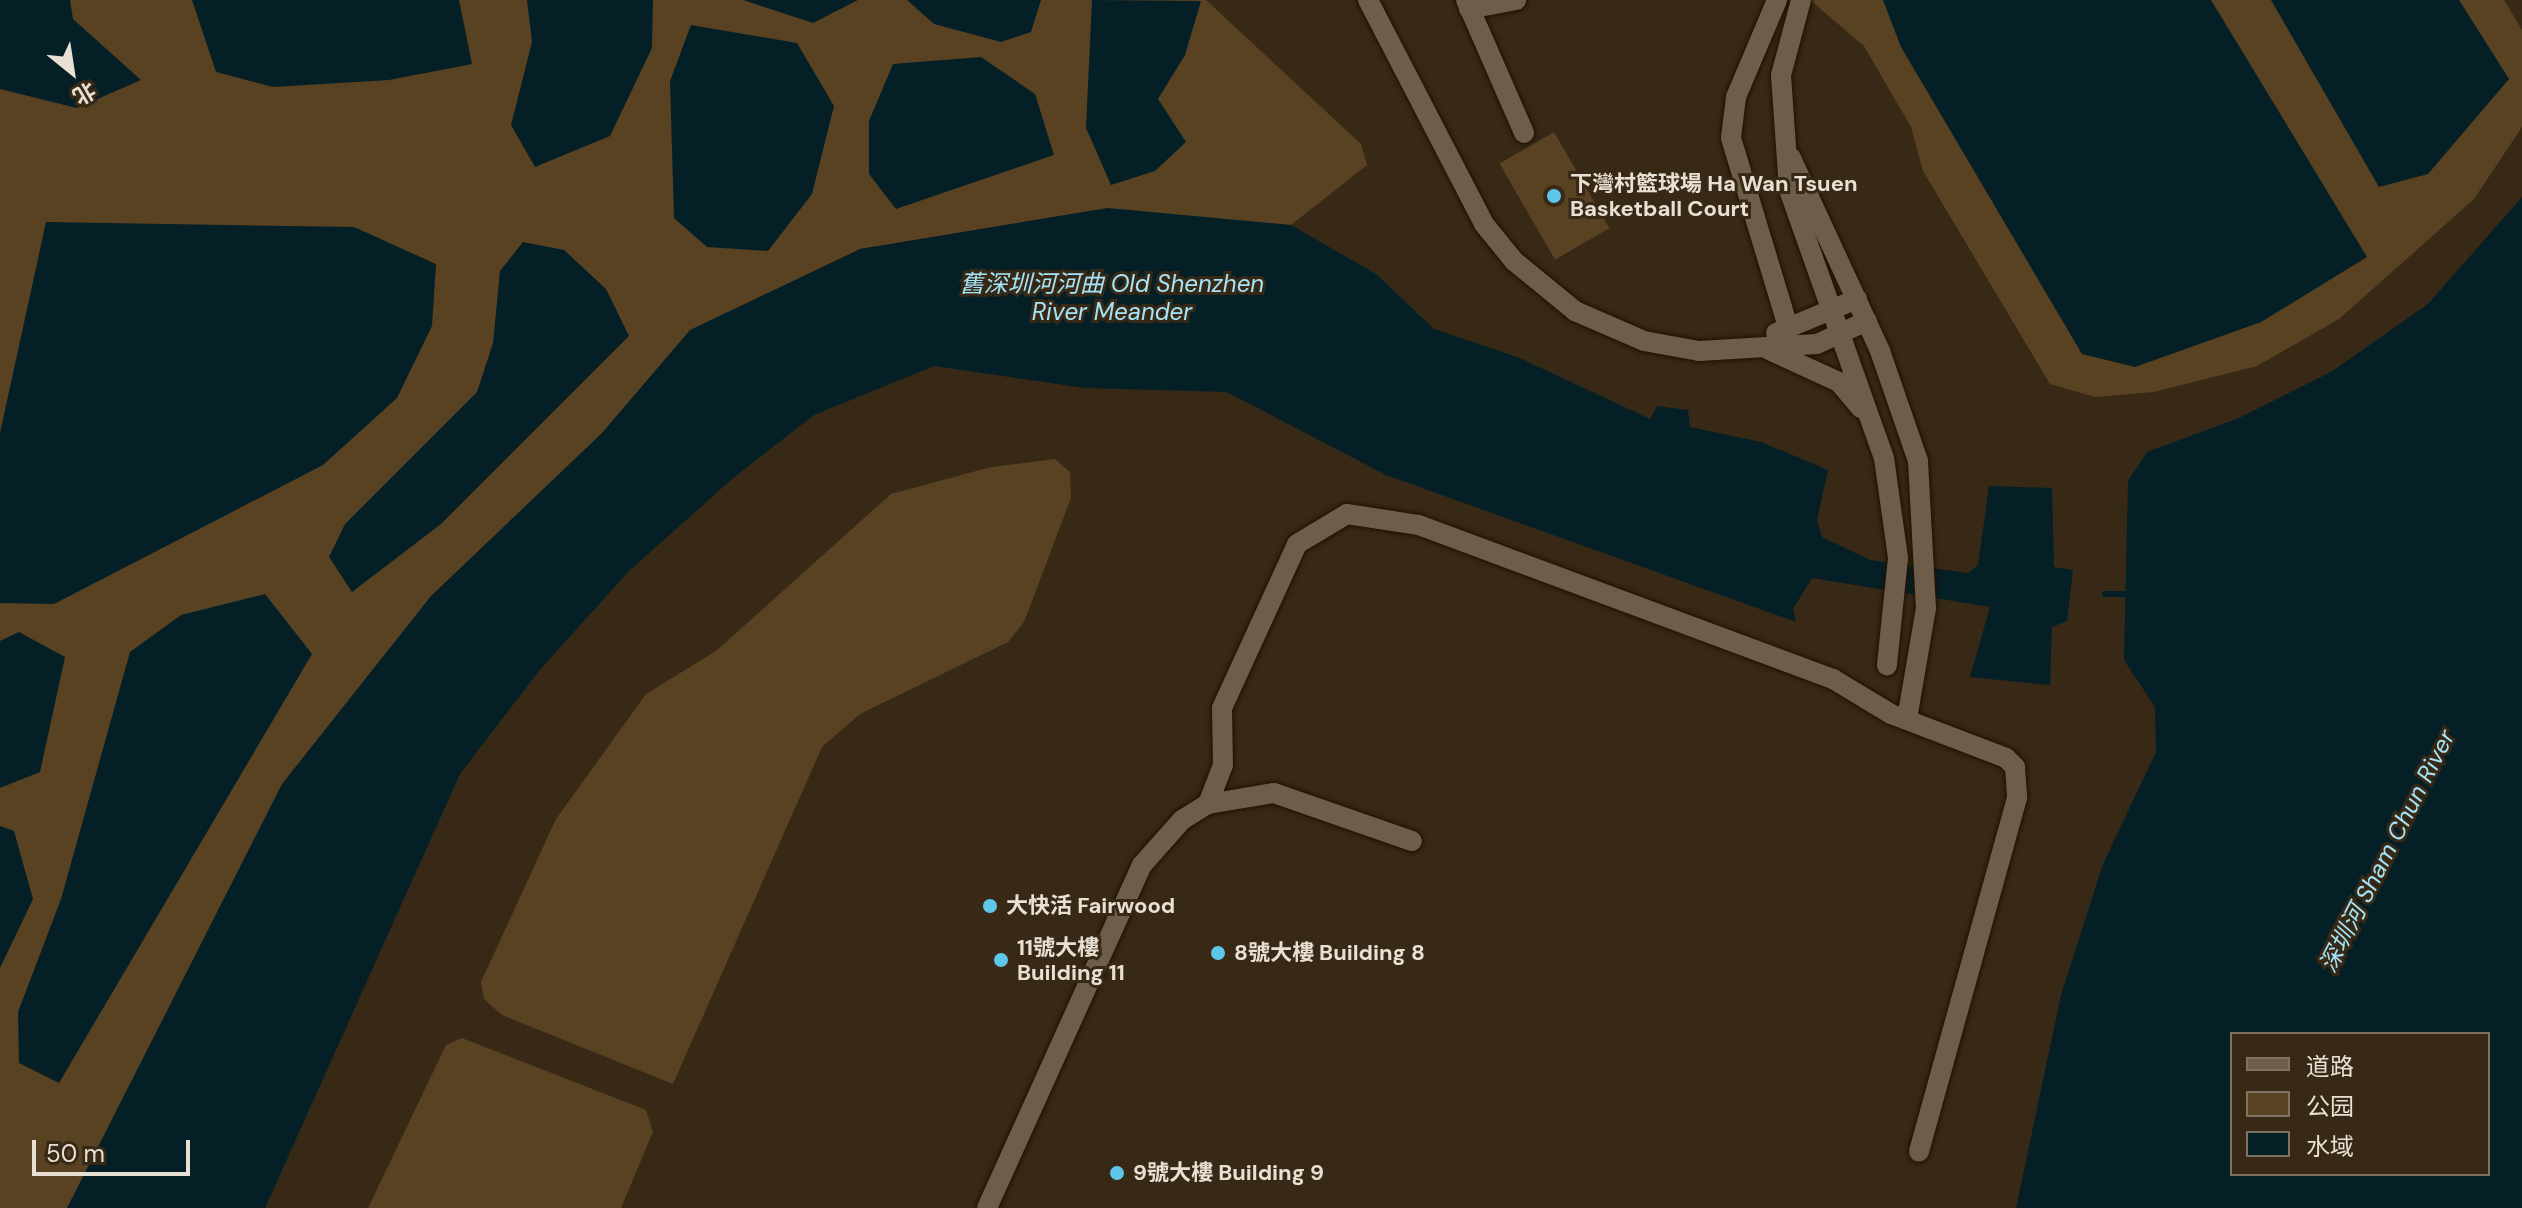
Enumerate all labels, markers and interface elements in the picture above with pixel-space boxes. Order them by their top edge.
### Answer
north arrow [32,32,112,112]
text: 北 [67,75,101,111]
place label: 下灣村籃球場 Ha Wan Tsuen Basketball Court [1570,170,1857,222]
marker: 下灣村籃球場 Ha Wan Tsuen Basketball Court [1545,187,1563,205]
water label: 舊深圳河河曲 Old Shenzhen River Meander [960,270,1264,326]
water label: 深圳河 Sham Chun River [2313,725,2461,977]
place label: 大快活 Fairwood [1006,893,1175,919]
marker: 大快活 Fairwood [981,897,999,915]
place label: 11號大樓 Building 11 [1017,934,1125,986]
place label: 8號大樓 Building 8 [1234,940,1425,966]
marker: 8號大樓 Building 8 [1209,944,1227,962]
marker: 11號大樓 Building 11 [992,951,1010,969]
legend [2230,1032,2490,1176]
text: 道路 [2306,1051,2354,1082]
text: 公园 [2306,1091,2354,1122]
scale bar [36,1124,194,1174]
text: 水域 [2306,1131,2354,1162]
text: 50 m [46,1138,105,1169]
place label: 9號大樓 Building 9 [1133,1160,1324,1186]
marker: 9號大樓 Building 9 [1108,1164,1126,1182]

